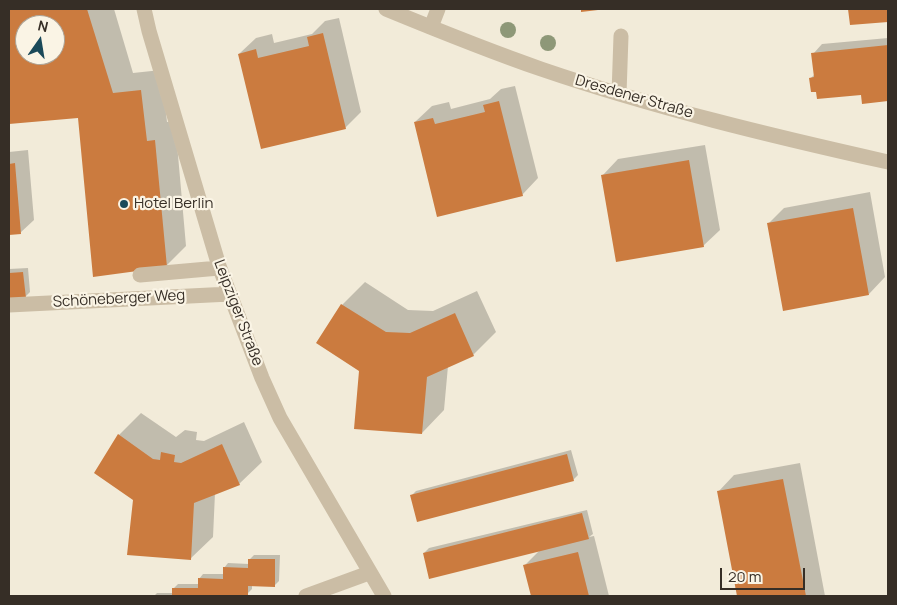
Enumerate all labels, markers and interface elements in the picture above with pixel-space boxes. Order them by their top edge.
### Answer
north arrow [15,15,65,65]
text: N [36,15,50,36]
street label: Dresdener Straße [573,72,695,122]
place label: Hotel Berlin [134,195,213,213]
marker: Hotel Berlin [118,198,130,210]
street label: Leipziger Straße [209,257,267,369]
street label: Schöneberger Weg [52,287,186,311]
scale bar [722,558,807,590]
text: 20 m [728,566,761,587]

